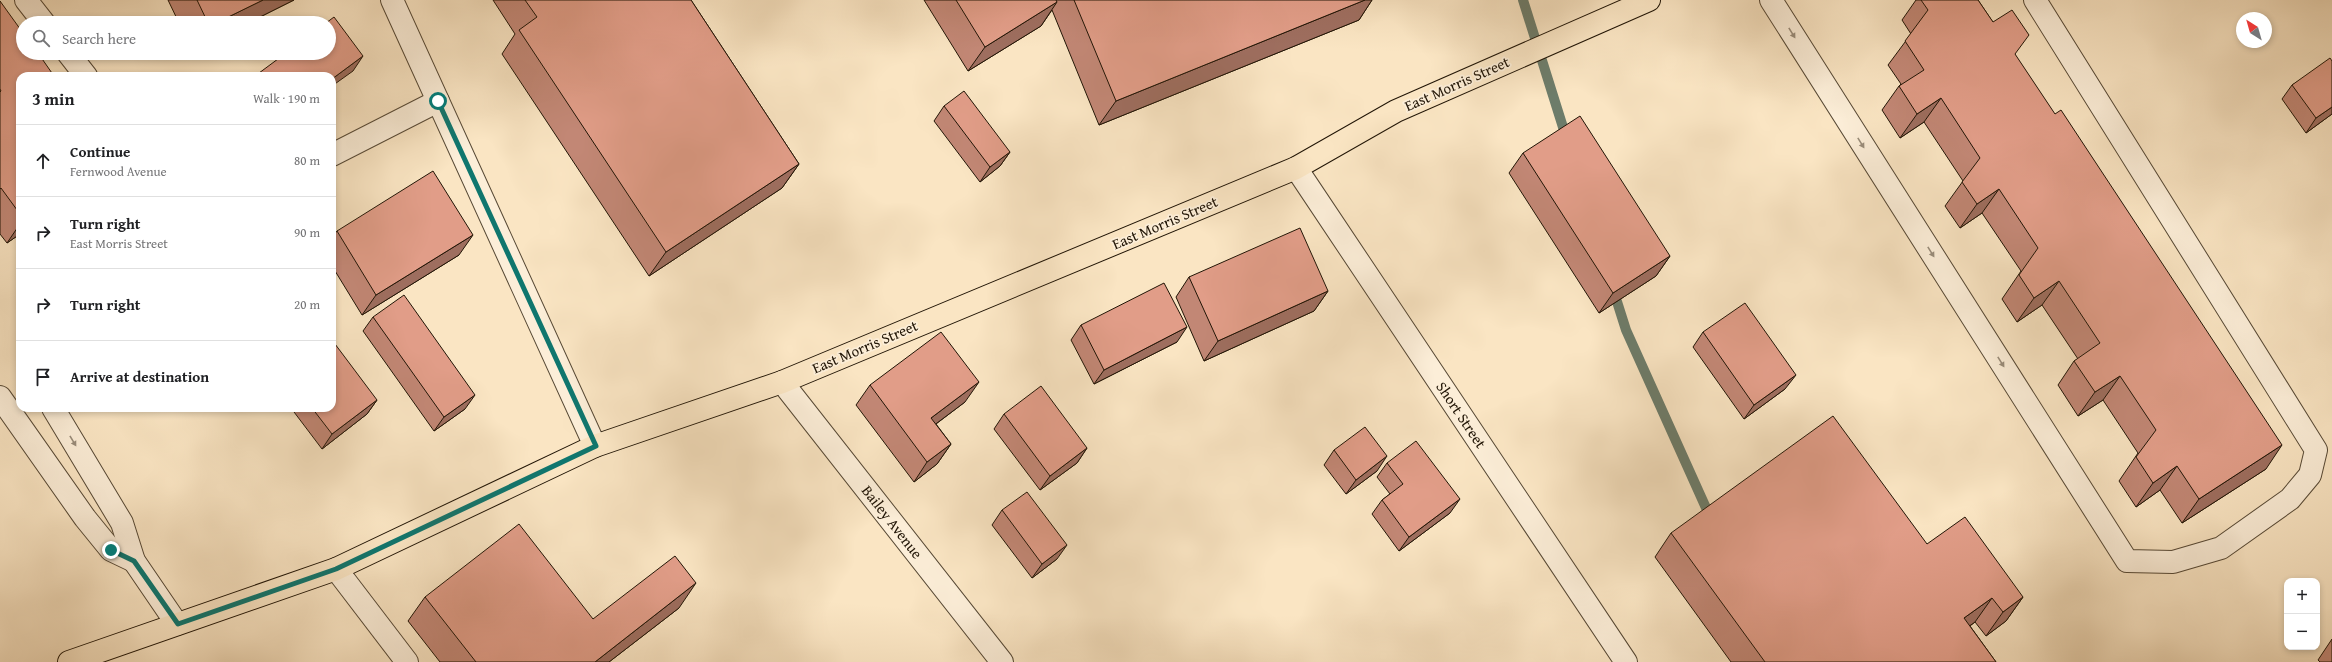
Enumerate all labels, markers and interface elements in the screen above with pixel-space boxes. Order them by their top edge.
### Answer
north arrow [2236,12,2272,48]
search box [16,16,336,60]
icon: search [30,27,52,49]
one-way arrow [1788,27,1795,39]
text: Search here [62,28,136,49]
street label: East Morris Street [1401,51,1513,116]
text: 3 min [32,86,74,111]
text: Walk · 190 m [253,89,320,108]
route start [429,92,447,110]
one-way arrow [1858,137,1865,149]
text: Continue [70,141,131,162]
icon: ahead [32,150,54,172]
text: 80 m [294,151,320,170]
text: Fernwood Avenue [70,162,167,181]
street label: East Morris Street [1109,191,1222,254]
text: Turn right [70,213,141,234]
icon: right [32,222,54,244]
text: 90 m [294,223,320,242]
text: East Morris Street [70,234,168,253]
one-way arrow [1927,247,1935,257]
icon: right [32,294,54,316]
text: Turn right [70,294,141,315]
text: 20 m [294,295,320,314]
street label: East Morris Street [809,315,922,378]
one-way arrow [1997,357,2005,367]
icon: arrive [32,366,54,388]
text: Arrive at destination [70,366,209,387]
street label: Short Street [1431,377,1492,453]
one-way arrow [70,436,77,447]
street label: Bailey Avenue [857,481,928,563]
route end [102,541,120,559]
map controls [2284,578,2320,650]
button: + [2284,578,2320,614]
button: − [2284,614,2320,650]

